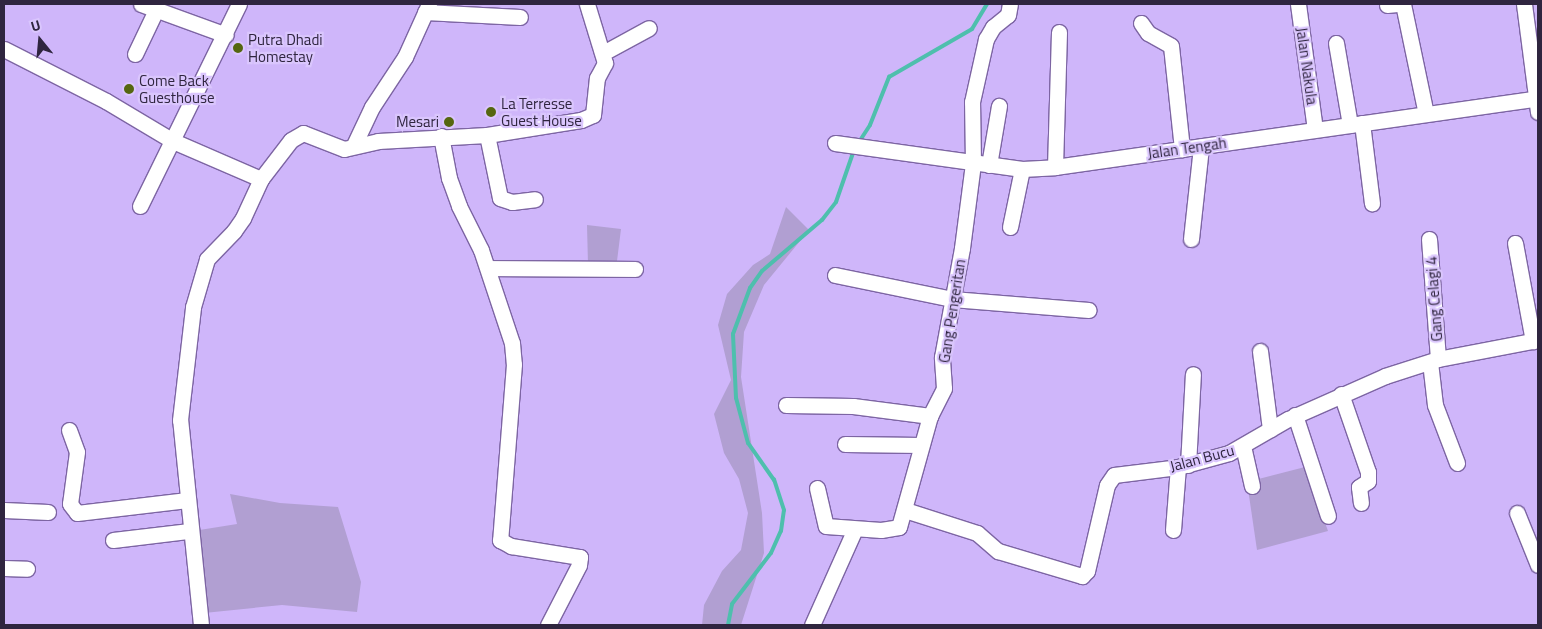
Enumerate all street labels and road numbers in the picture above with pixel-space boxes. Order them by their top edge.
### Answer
street label: Jalan Nakula [1293,26,1321,106]
street label: Jalan Tengah [1146,134,1228,162]
street label: Gang Celagi 4 [1422,256,1446,342]
street label: Gang Pengeritan [935,258,969,364]
street label: Jalan Bucu [1168,441,1236,475]

